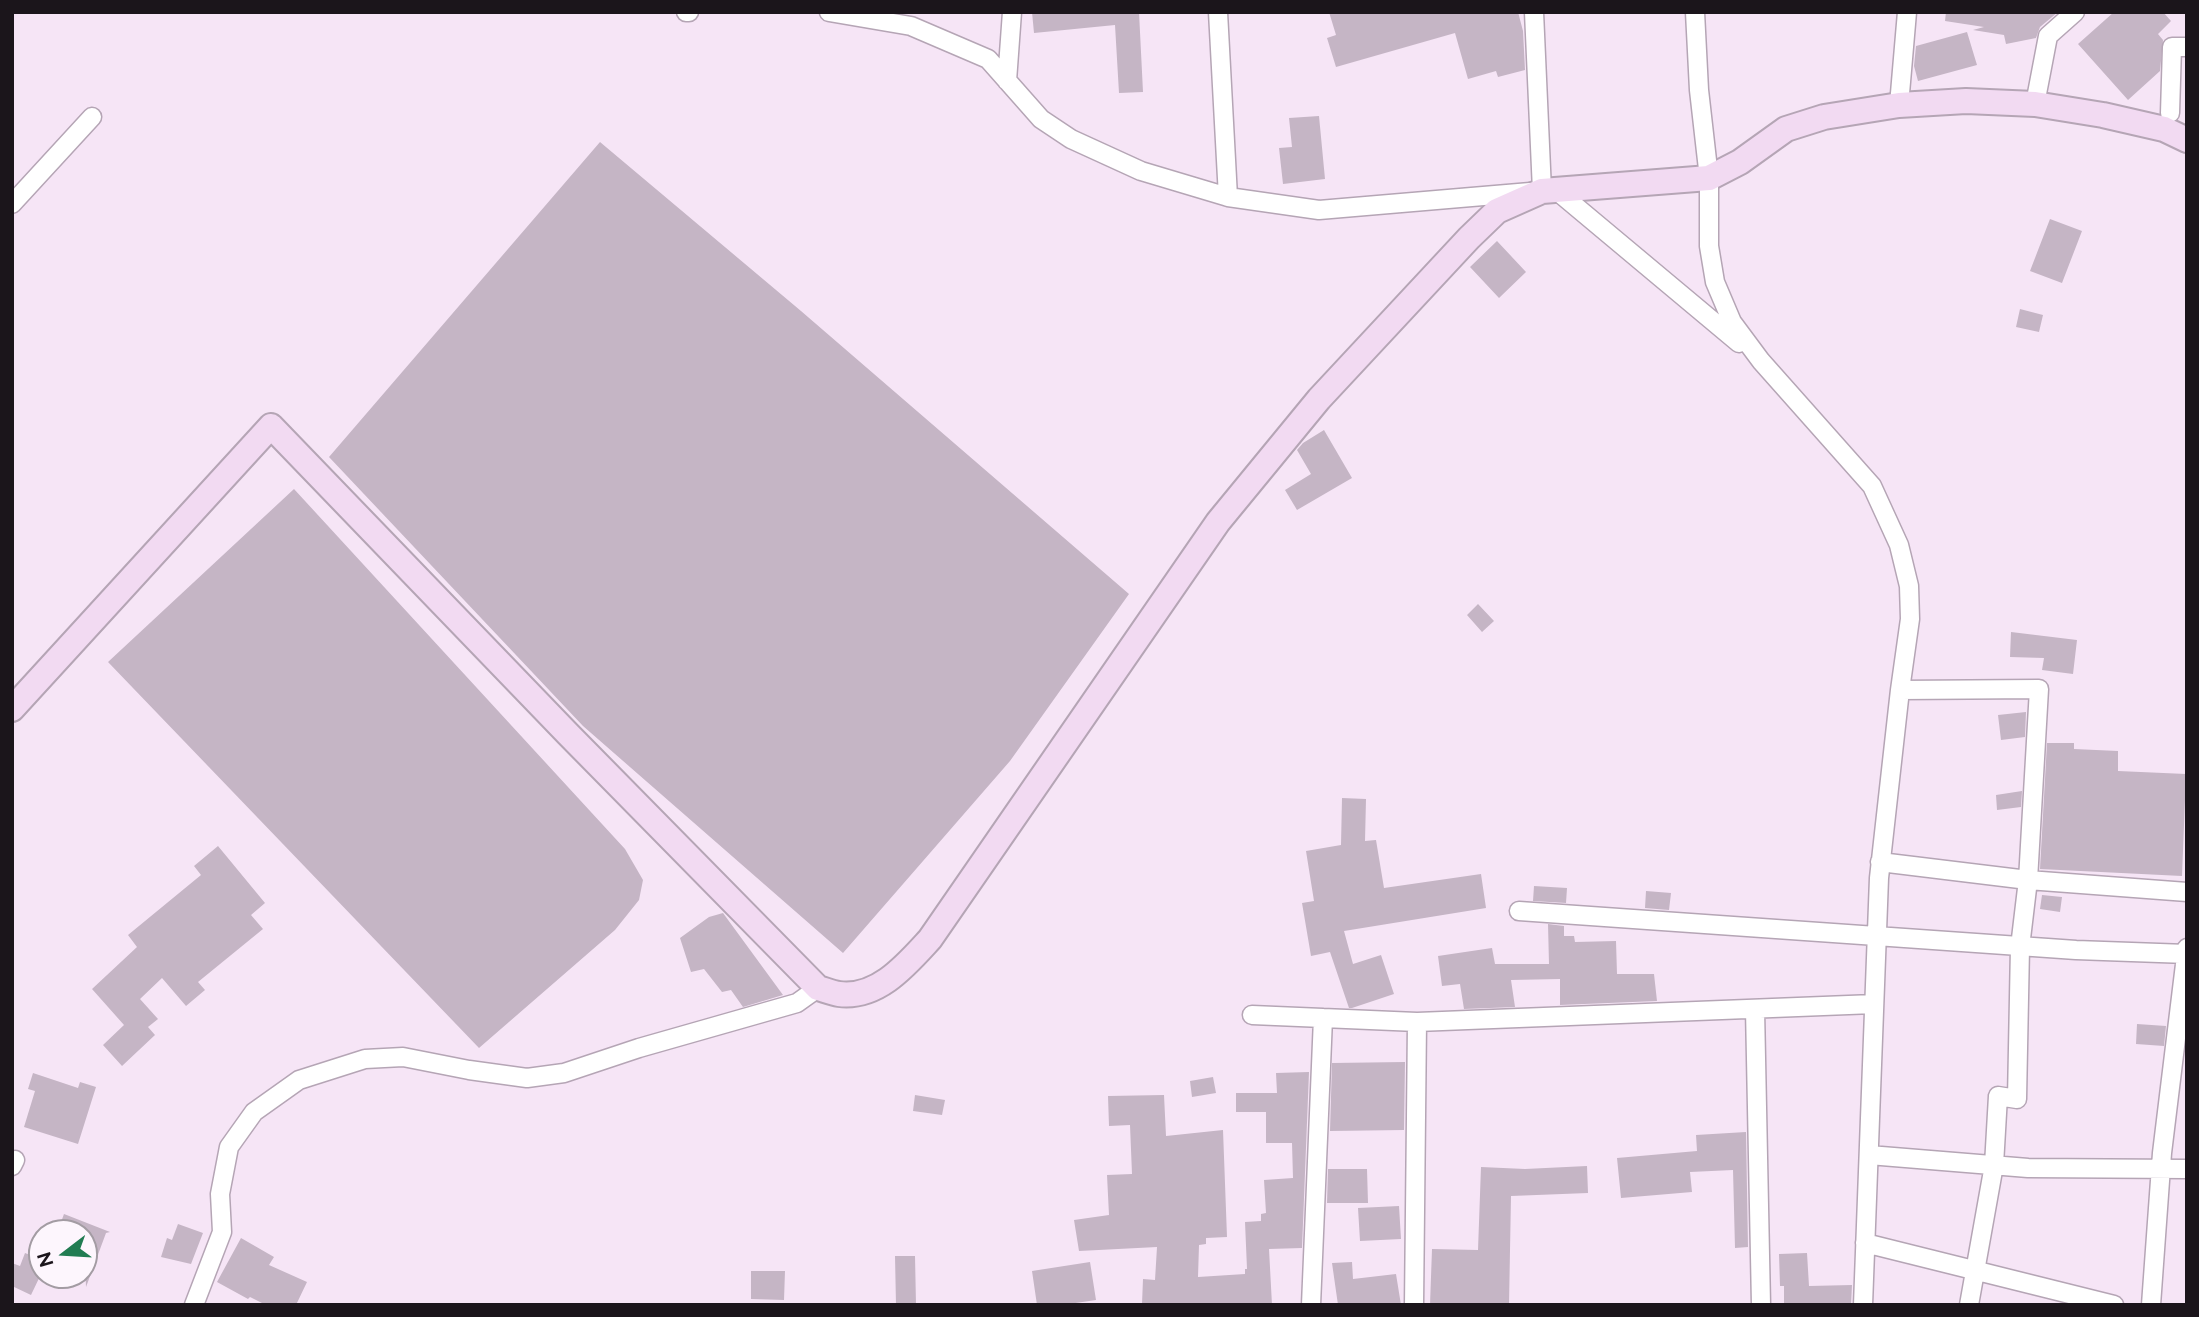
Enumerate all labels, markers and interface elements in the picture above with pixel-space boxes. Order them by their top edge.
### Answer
north arrow [28,1219,98,1289]
text: N [32,1249,57,1270]

